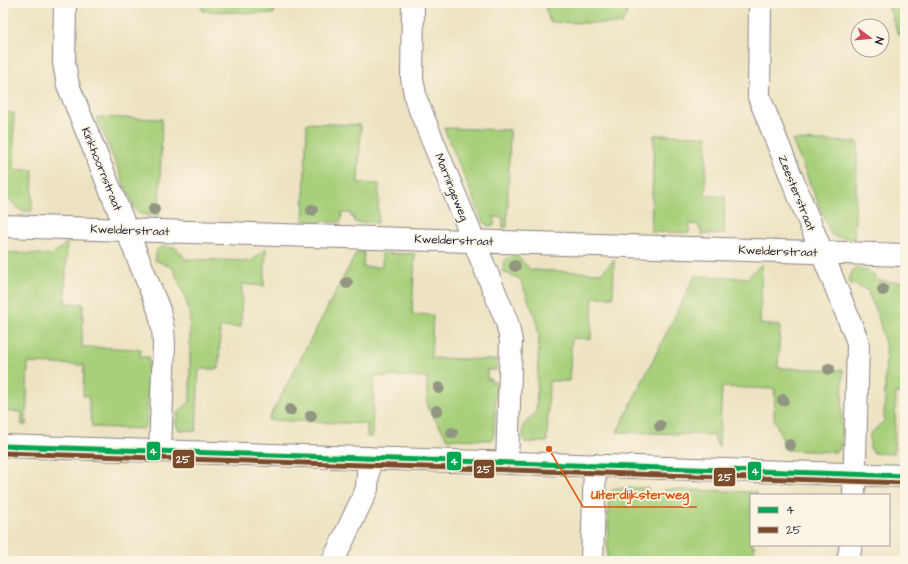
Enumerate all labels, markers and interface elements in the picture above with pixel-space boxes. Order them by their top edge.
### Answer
north arrow [850,18,890,58]
text: N [871,35,887,46]
street label: Kinkhoornstraat [77,125,126,214]
street label: Marningeweg [429,151,473,224]
street label: Zeesterstraat [773,152,820,234]
street label: Kwelderstraat [90,221,170,240]
street label: Kwelderstraat [414,231,494,250]
street label: Kwelderstraat [738,242,818,261]
line badge: 4 [146,441,161,461]
text: 4 [149,444,157,459]
line badge: 25 [172,449,195,469]
line badge: 4 [446,451,462,471]
text: 25 [175,452,190,467]
text: 4 [450,454,458,469]
line badge: 25 [473,459,495,479]
line badge: 4 [747,461,762,481]
text: 25 [476,462,491,477]
text: 4 [751,464,759,479]
line badge: 25 [713,467,736,487]
text: 25 [717,470,732,485]
callout: Uiterdijksterweg [583,482,697,507]
text: Uiterdijksterweg [590,486,689,506]
legend [750,494,890,546]
text: 4 [786,502,794,519]
text: 25 [786,522,802,539]

